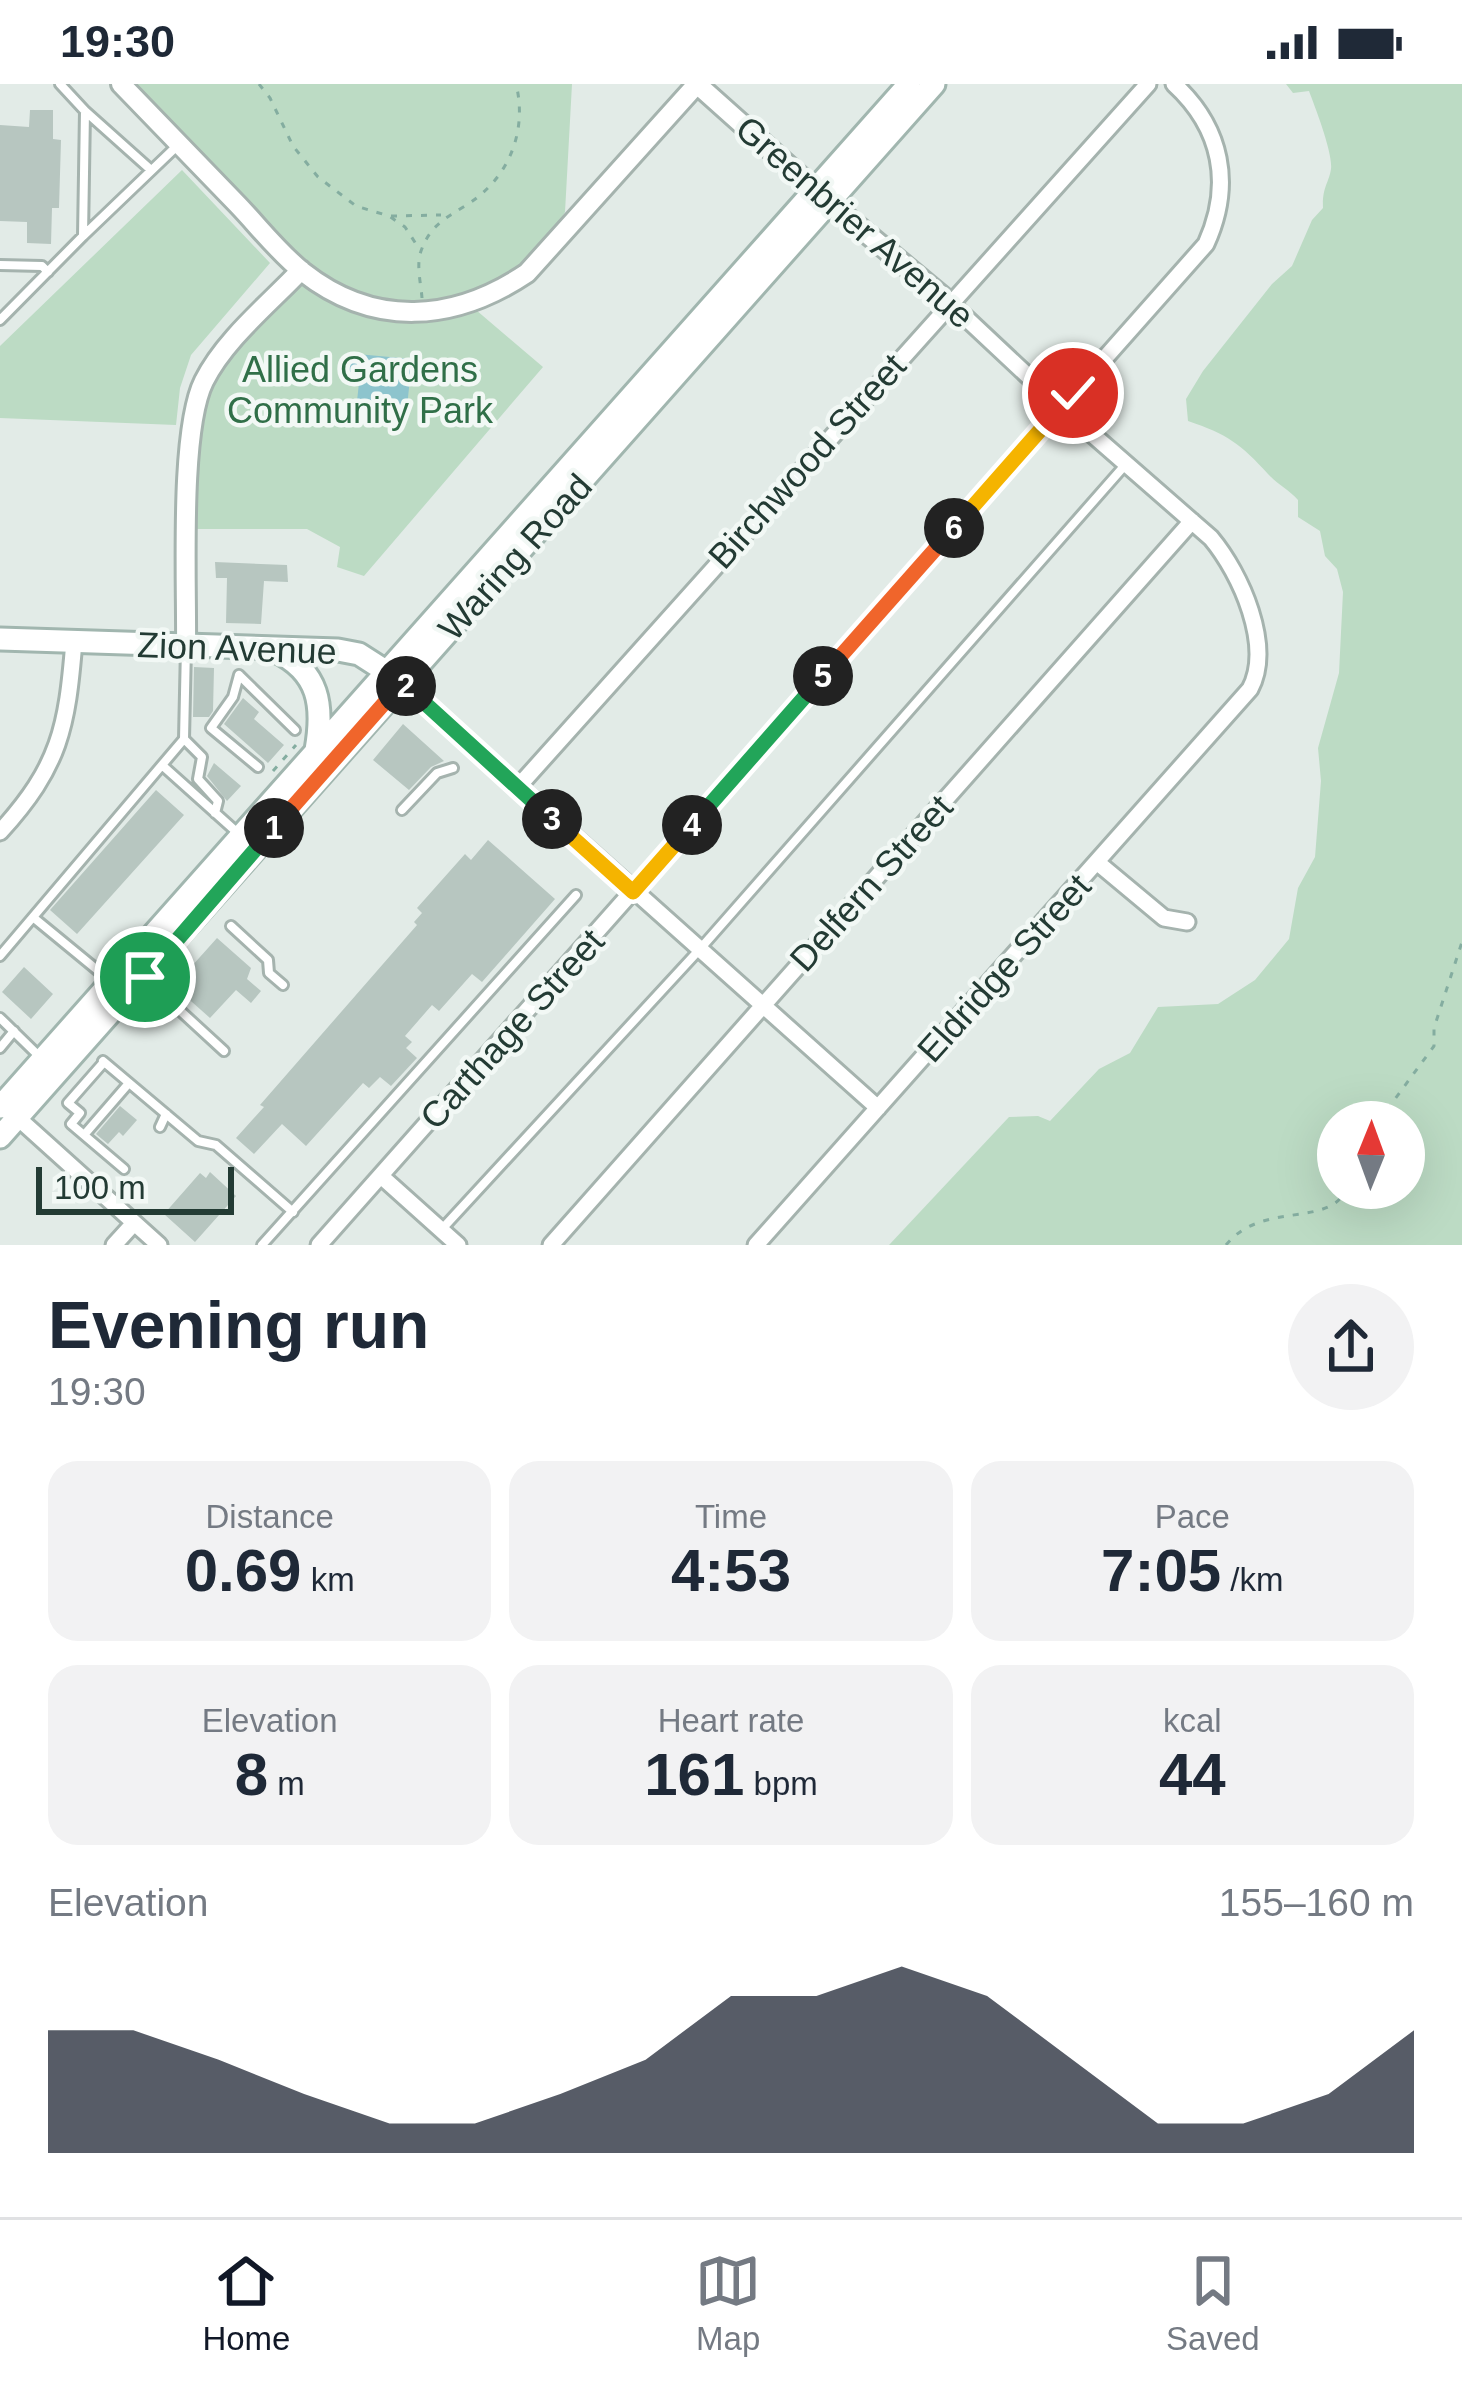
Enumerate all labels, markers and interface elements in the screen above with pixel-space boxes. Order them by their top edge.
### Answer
text: 19:30 [60,16,175,67]
street label: Greenbrier Avenue [728,108,982,336]
pin [1022,342,1124,444]
street label: Birchwood Street [700,345,914,577]
park label: Allied Gardens Community Park [227,349,494,431]
icon: check [1040,360,1106,426]
street label: Waring Road [430,466,600,648]
pin: 6 [924,498,984,558]
text: 6 [945,509,963,546]
street label: Zion Avenue [137,624,337,672]
pin: 5 [793,646,853,706]
pin: 2 [376,656,436,716]
text: 5 [814,657,832,694]
text: 2 [397,667,415,704]
street label: Delfern Street [781,787,961,979]
pin: 3 [522,789,582,849]
pin: 4 [662,795,722,855]
pin: 1 [244,798,304,858]
text: 3 [543,800,561,837]
text: 4 [683,806,701,843]
text: 1 [265,809,283,846]
street label: Eldridge Street [909,866,1099,1070]
street label: Carthage Street [412,921,612,1137]
pin [94,926,196,1028]
icon: arrive [112,944,178,1010]
north arrow [1317,1101,1425,1209]
map controls [1317,1101,1425,1209]
scale bar [36,1161,234,1214]
text: 100 m [54,1169,146,1206]
button: share [1288,1284,1414,1410]
text: Evening run [48,1288,429,1362]
text: 19:30 [48,1370,146,1413]
text: Distance [205,1498,334,1535]
text: Time [695,1498,767,1535]
text: Pace [1155,1498,1230,1535]
text: 0.69 [185,1537,301,1604]
text: 4:53 [671,1537,791,1604]
text: 7:05 [1101,1537,1221,1604]
text: km [301,1561,355,1598]
text: /km [1221,1561,1284,1598]
text: Elevation [202,1702,338,1739]
text: Heart rate [658,1702,804,1739]
text: kcal [1163,1702,1222,1739]
text: 8 [235,1741,268,1808]
text: 161 [644,1741,744,1808]
text: 44 [1159,1741,1226,1808]
text: m [268,1765,305,1802]
text: bpm [744,1765,818,1802]
text: Elevation [48,1881,208,1924]
text: 155–160 m [1219,1881,1414,1924]
tab: Home [202,2248,290,2358]
tab: Map [695,2248,761,2358]
tab: Saved [1166,2248,1260,2358]

